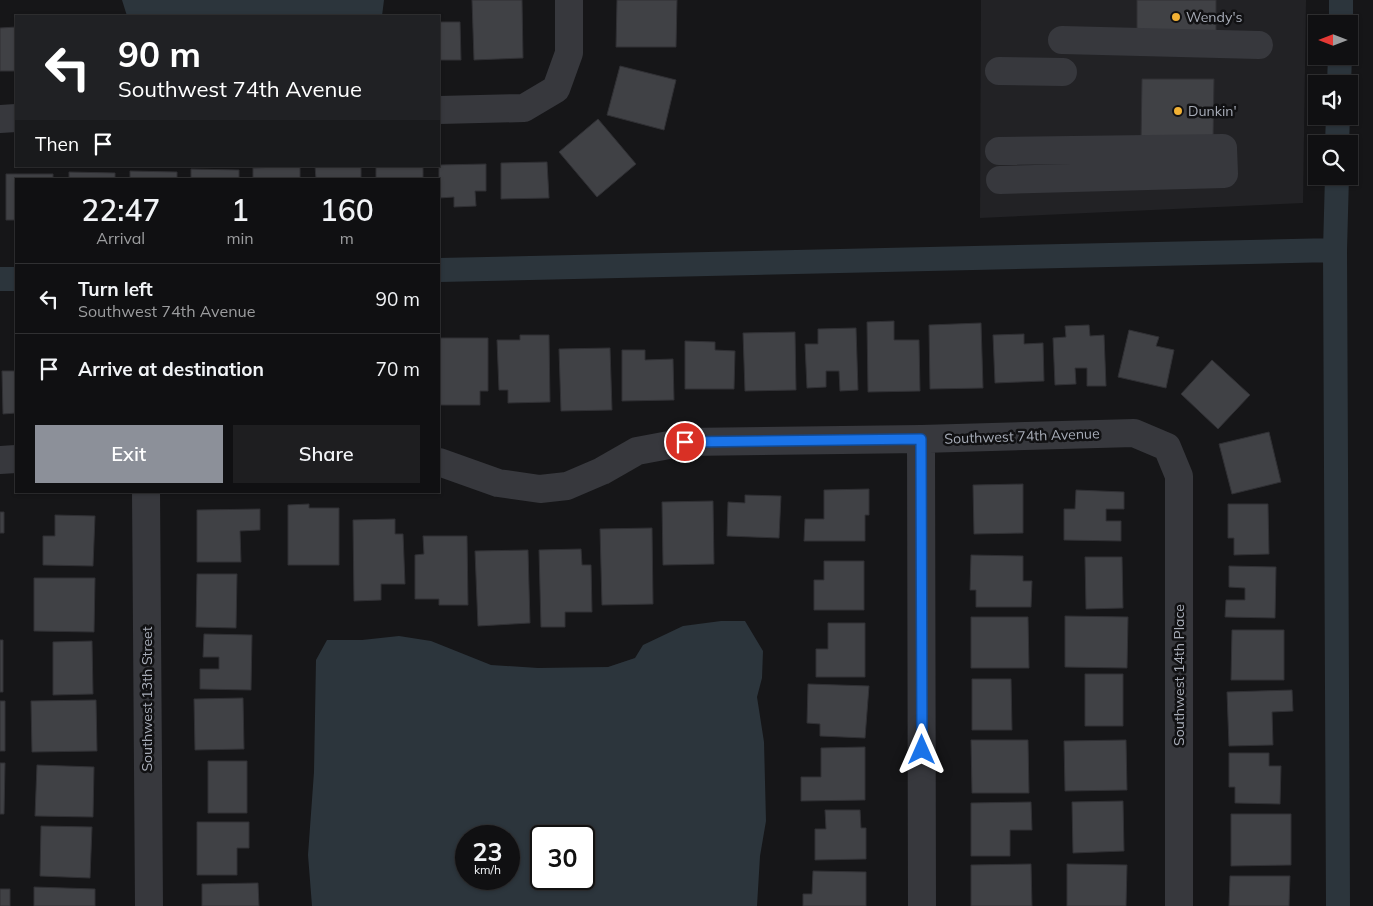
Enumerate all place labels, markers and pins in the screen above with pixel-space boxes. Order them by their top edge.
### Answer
place label: Wendy's [1186,8,1242,26]
marker: Wendy's [1170,11,1182,23]
place label: Dunkin' [1188,102,1237,120]
marker: Dunkin' [1172,105,1184,117]
pin [664,421,706,463]

